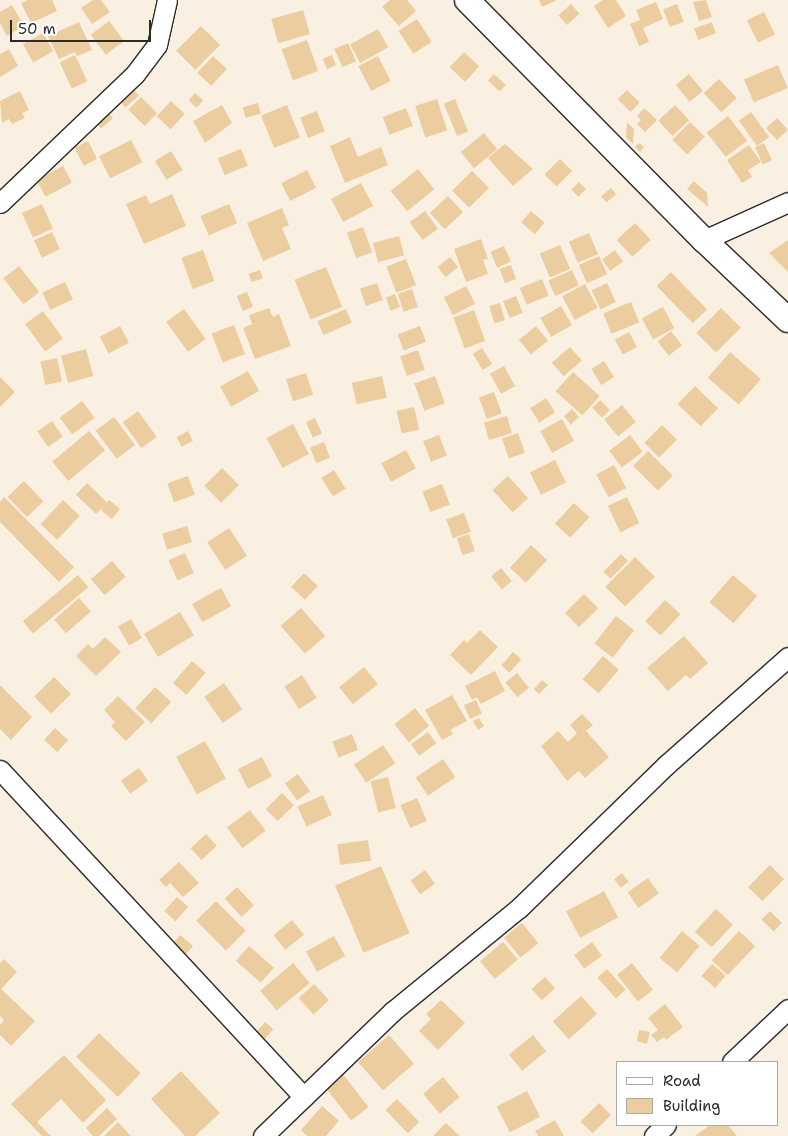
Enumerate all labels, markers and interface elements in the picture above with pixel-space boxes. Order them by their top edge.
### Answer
scale bar [12,10,154,42]
text: 50 m [18,19,56,39]
legend [616,1061,778,1126]
text: Road [663,1071,701,1091]
text: Building [663,1096,720,1116]

